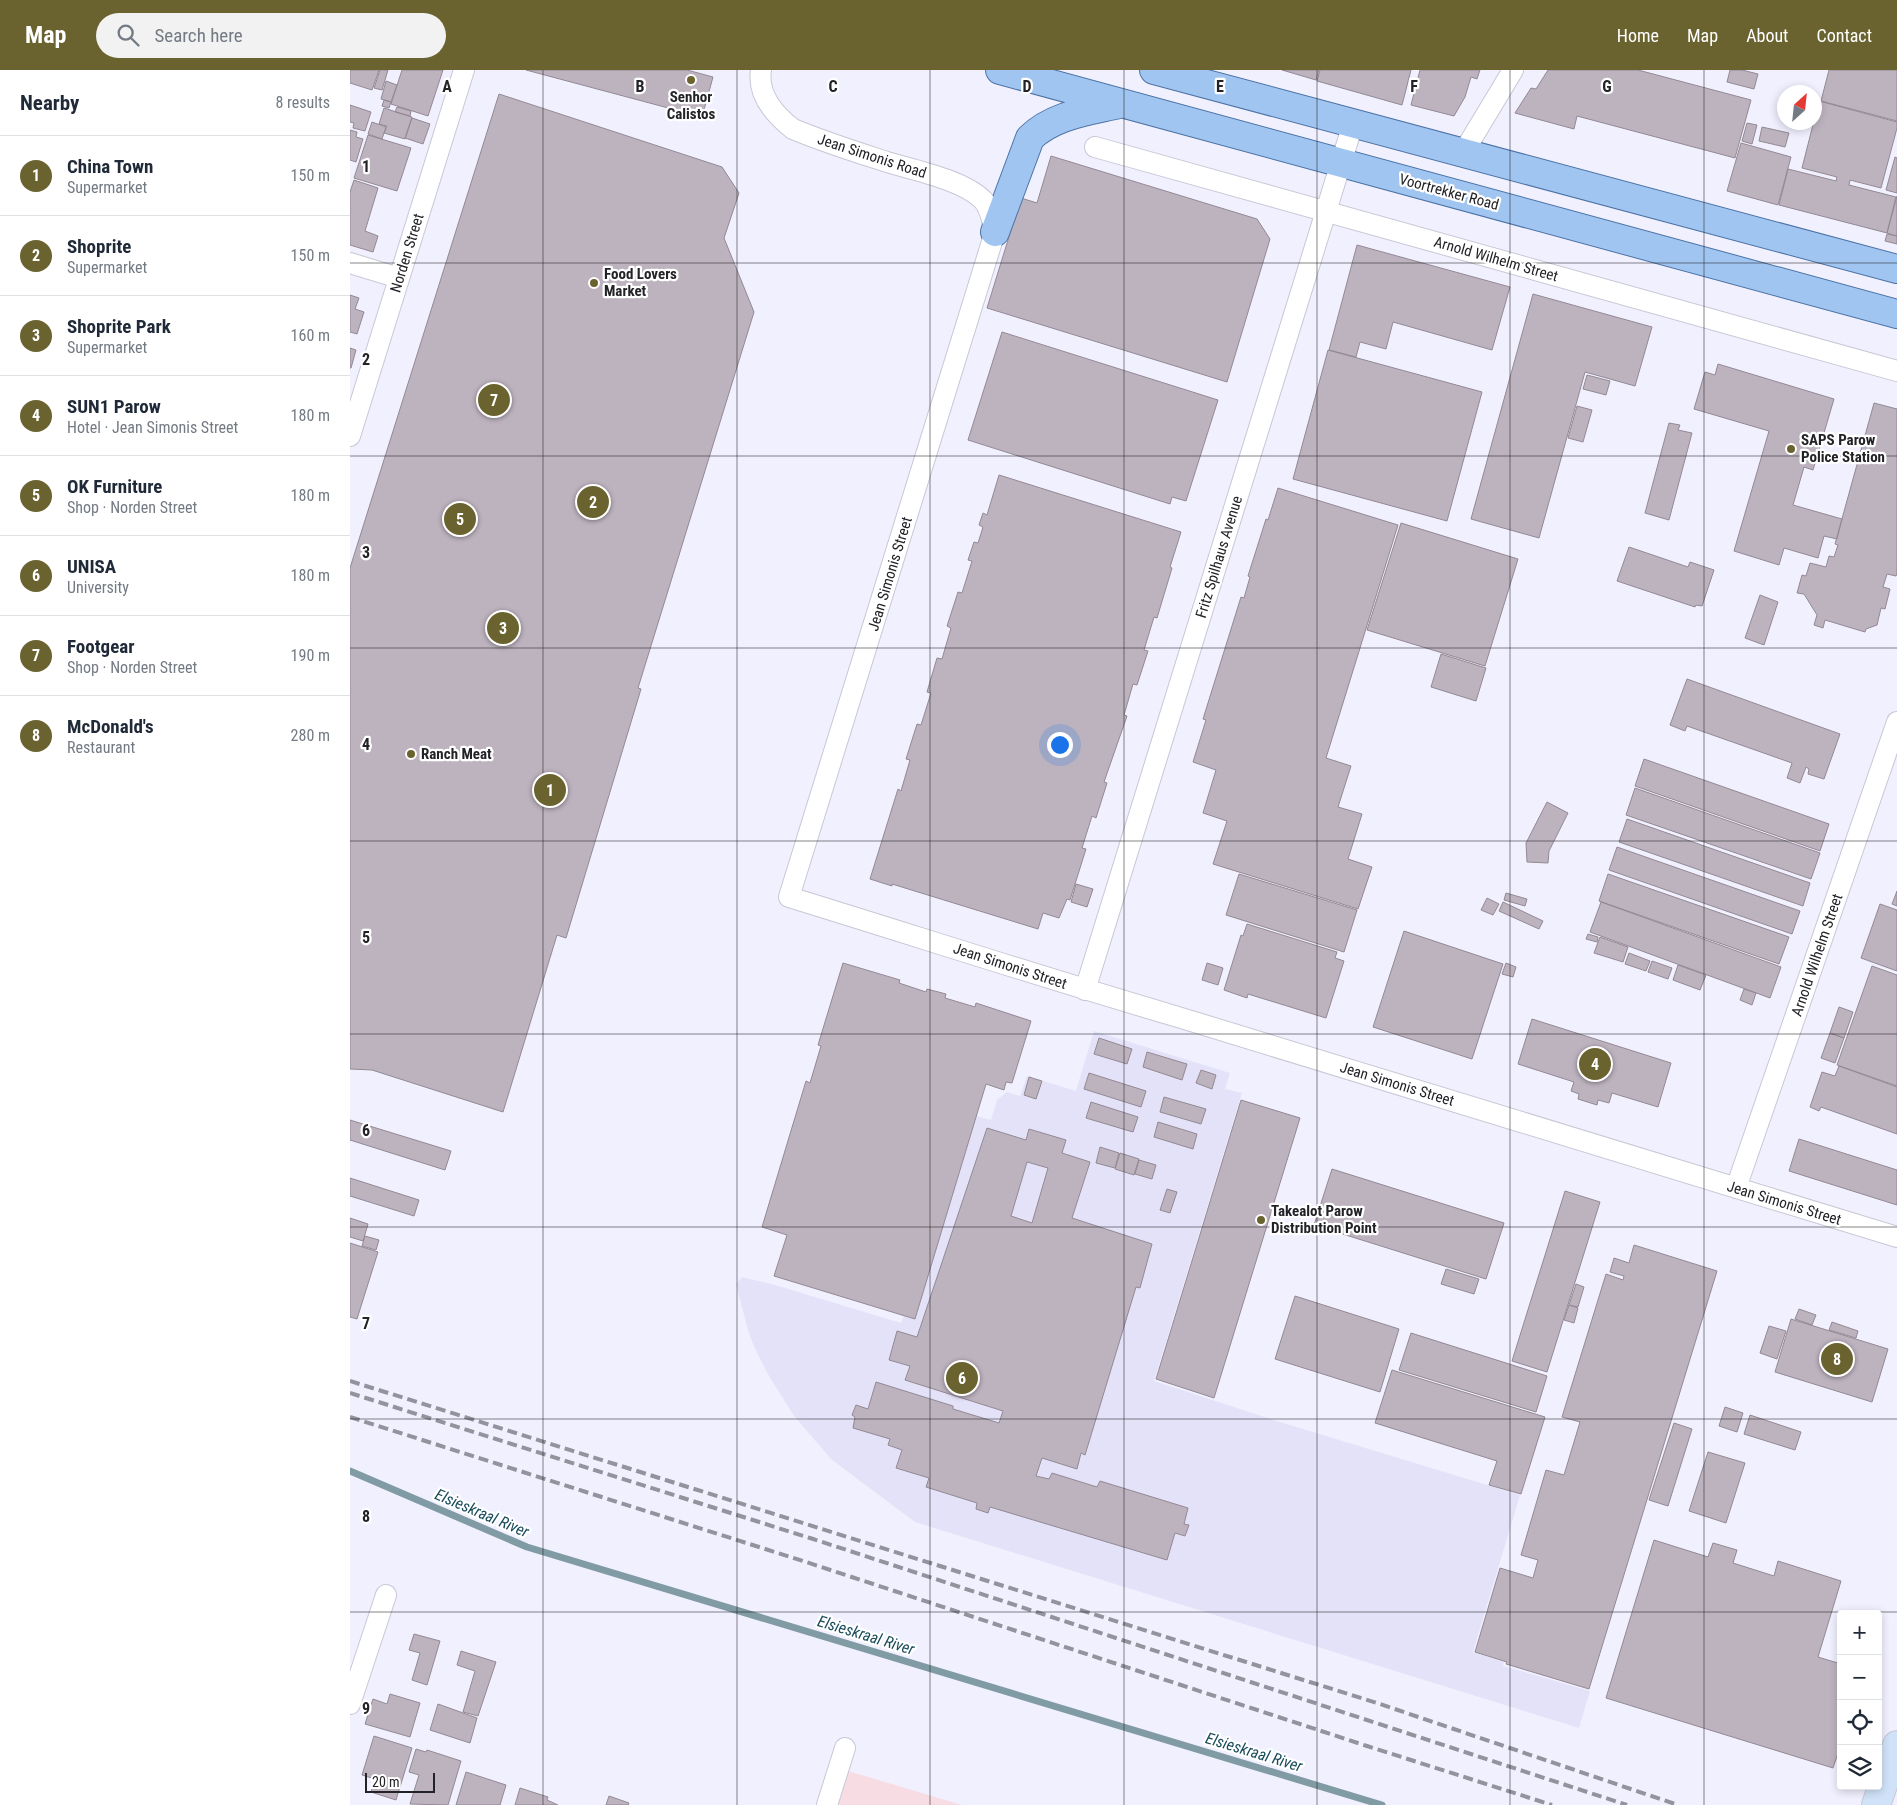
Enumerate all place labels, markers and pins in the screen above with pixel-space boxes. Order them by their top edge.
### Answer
marker: Senhor Calistos [685,74,697,86]
place label: Senhor Calistos [667,88,716,123]
place label: Food Lovers Market [604,265,677,300]
marker: Food Lovers Market [588,277,600,289]
pin: 7 [478,381,510,419]
place label: SAPS Parow Police Station [1801,431,1885,466]
marker: SAPS Parow Police Station [1785,443,1797,455]
pin: 2 [577,483,609,521]
pin: 5 [444,500,476,538]
pin: 3 [487,609,519,647]
place label: Ranch Meat [421,745,492,763]
marker: Ranch Meat [405,748,417,760]
pin: 1 [534,771,566,809]
pin: 4 [1579,1045,1611,1083]
place label: Takealot Parow Distribution Point [1271,1202,1377,1237]
marker: Takealot Parow Distribution Point [1255,1214,1267,1226]
pin: 8 [1821,1340,1853,1378]
pin: 6 [946,1359,978,1397]

